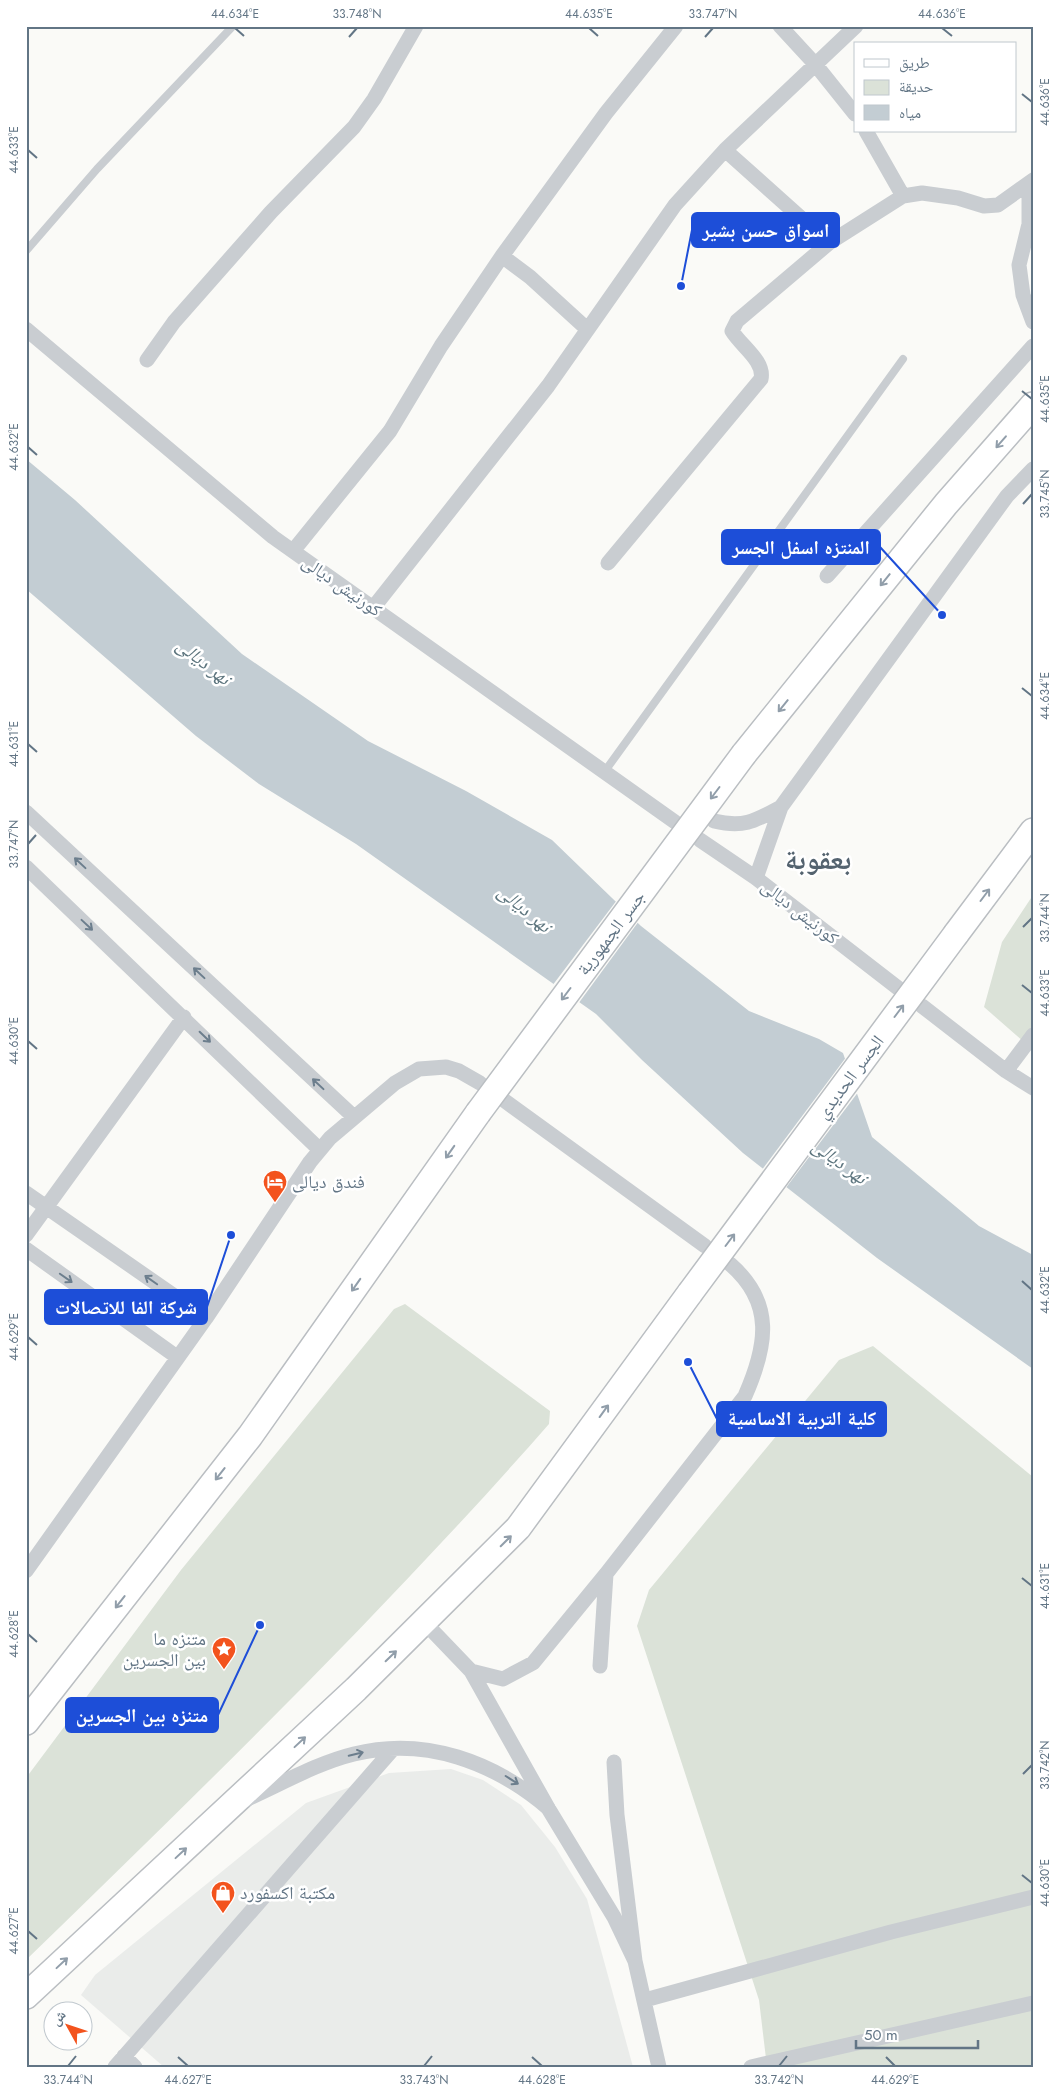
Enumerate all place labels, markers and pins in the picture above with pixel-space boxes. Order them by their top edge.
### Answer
callout: اسواق حسن بشير [692,213,839,247]
callout: المنتزه اسفل الجسر [722,530,880,564]
hotel icon: فندق ديالى [262,1169,288,1203]
place label: فندق ديالى [292,1169,365,1195]
callout: شركة الفا للاتصالات [45,1290,207,1324]
callout: كلية التربية الاساسية [717,1402,886,1436]
place label: متنزه ما بين الجسرين [123,1626,206,1673]
place icon: متنزه ما بين الجسرين [211,1636,237,1670]
callout: متنزه بين الجسرين [66,1698,218,1732]
shop icon: مكتبة اكسفورد [210,1880,236,1914]
place label: مكتبة اكسفورد [240,1880,335,1906]

